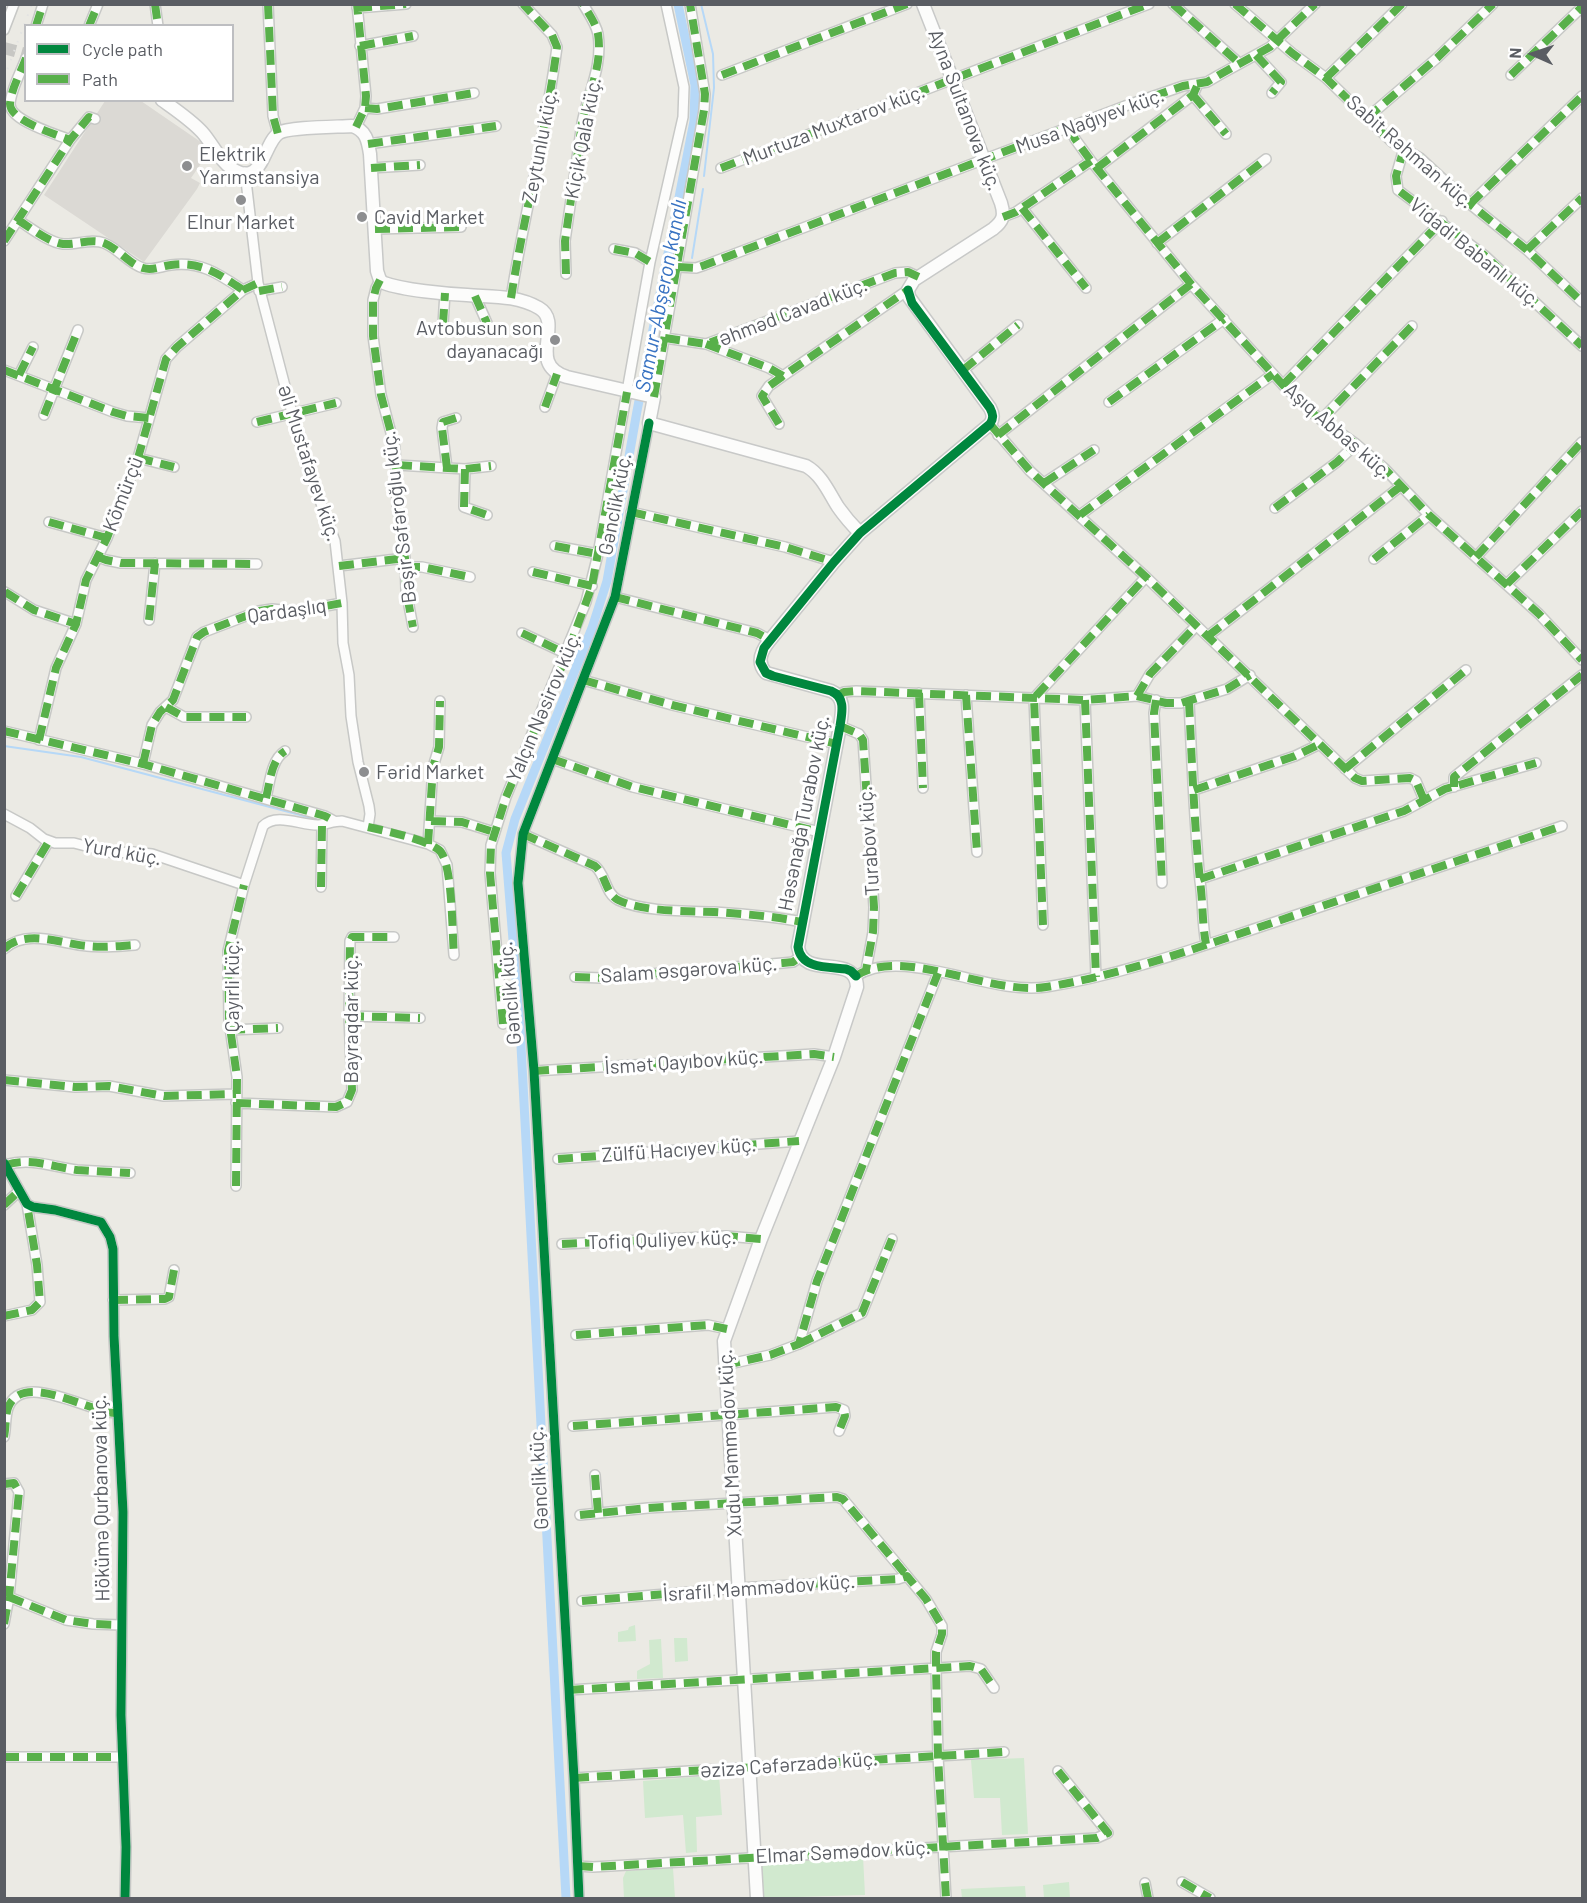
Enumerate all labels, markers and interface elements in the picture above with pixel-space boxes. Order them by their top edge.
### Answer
legend [24,24,234,102]
north arrow [1503,24,1563,84]
street label: Ayna Sultanova küç. [923,26,1007,194]
text: Cycle path [82,38,163,60]
text: N [1505,47,1524,59]
text: Path [82,68,118,90]
street label: Kiçik Qala küç. [559,75,607,201]
street label: Murtuza Muxtarov küç. [740,79,928,171]
street label: Musa Nağıyev küç. [1012,83,1168,159]
street label: Zeytunlu küç. [517,87,563,205]
street label: Sabit Rəhman küç. [1342,90,1478,214]
place label: Elektrik Yarımstansiya [199,142,320,189]
marker: Elektrik Yarımstansiya [180,159,194,173]
marker: Elnur Market [234,193,248,207]
street label: Vidadi Babanlı küç. [1405,193,1545,313]
water label: Samur-Abşeron kanalı [630,197,692,395]
place label: Cavid Market [374,205,485,229]
place label: Elnur Market [187,210,295,234]
marker: Cavid Market [355,210,369,224]
street label: Əhməd Cavad küç. [715,273,871,351]
place label: Avtobusun son dayanacağı [416,316,543,363]
marker: Avtobusun son dayanacağı [548,333,562,347]
street label: Aşıq Abbas küç. [1279,378,1397,484]
street label: Əli Mustafayev küç. [272,382,346,544]
street label: Bəşir Səfəroğlu küç. [377,429,421,605]
street label: Gənclik küç. [593,451,637,557]
street label: Kömürçü [98,453,148,535]
street label: Qardaşlıq [246,594,328,628]
street label: Yalçın Nəsirov küç. [502,628,586,786]
street label: Həsənağa Turabov küç. [773,713,835,913]
place label: Fərid Market [376,760,485,784]
marker: Fərid Market [357,765,371,779]
street label: Turabov küç. [853,785,885,897]
street label: Yurd küç. [81,833,163,871]
street label: Çayırli küç. [220,940,244,1032]
street label: Gənclik küç. [494,940,526,1046]
street label: Salam Əsgərova küç. [600,952,778,988]
street label: Bayraqdar küç. [339,955,363,1083]
street label: İsmət Qayıbov küç. [604,1044,764,1080]
street label: Zülfü Hacıyev küç. [601,1133,757,1167]
street label: Tofiq Quliyev küç. [587,1225,737,1255]
street label: Xudu Məmmədov küç. [713,1349,747,1537]
street label: Hökümə Qurbanova küç. [87,1394,115,1602]
street label: Gənclik küç. [524,1425,554,1531]
street label: İsrafil Məmmədov küç. [662,1569,856,1607]
street label: Əzizə Cəfərzadə küç. [699,1747,879,1783]
street label: Elmar Səmədov küç. [755,1835,931,1869]

